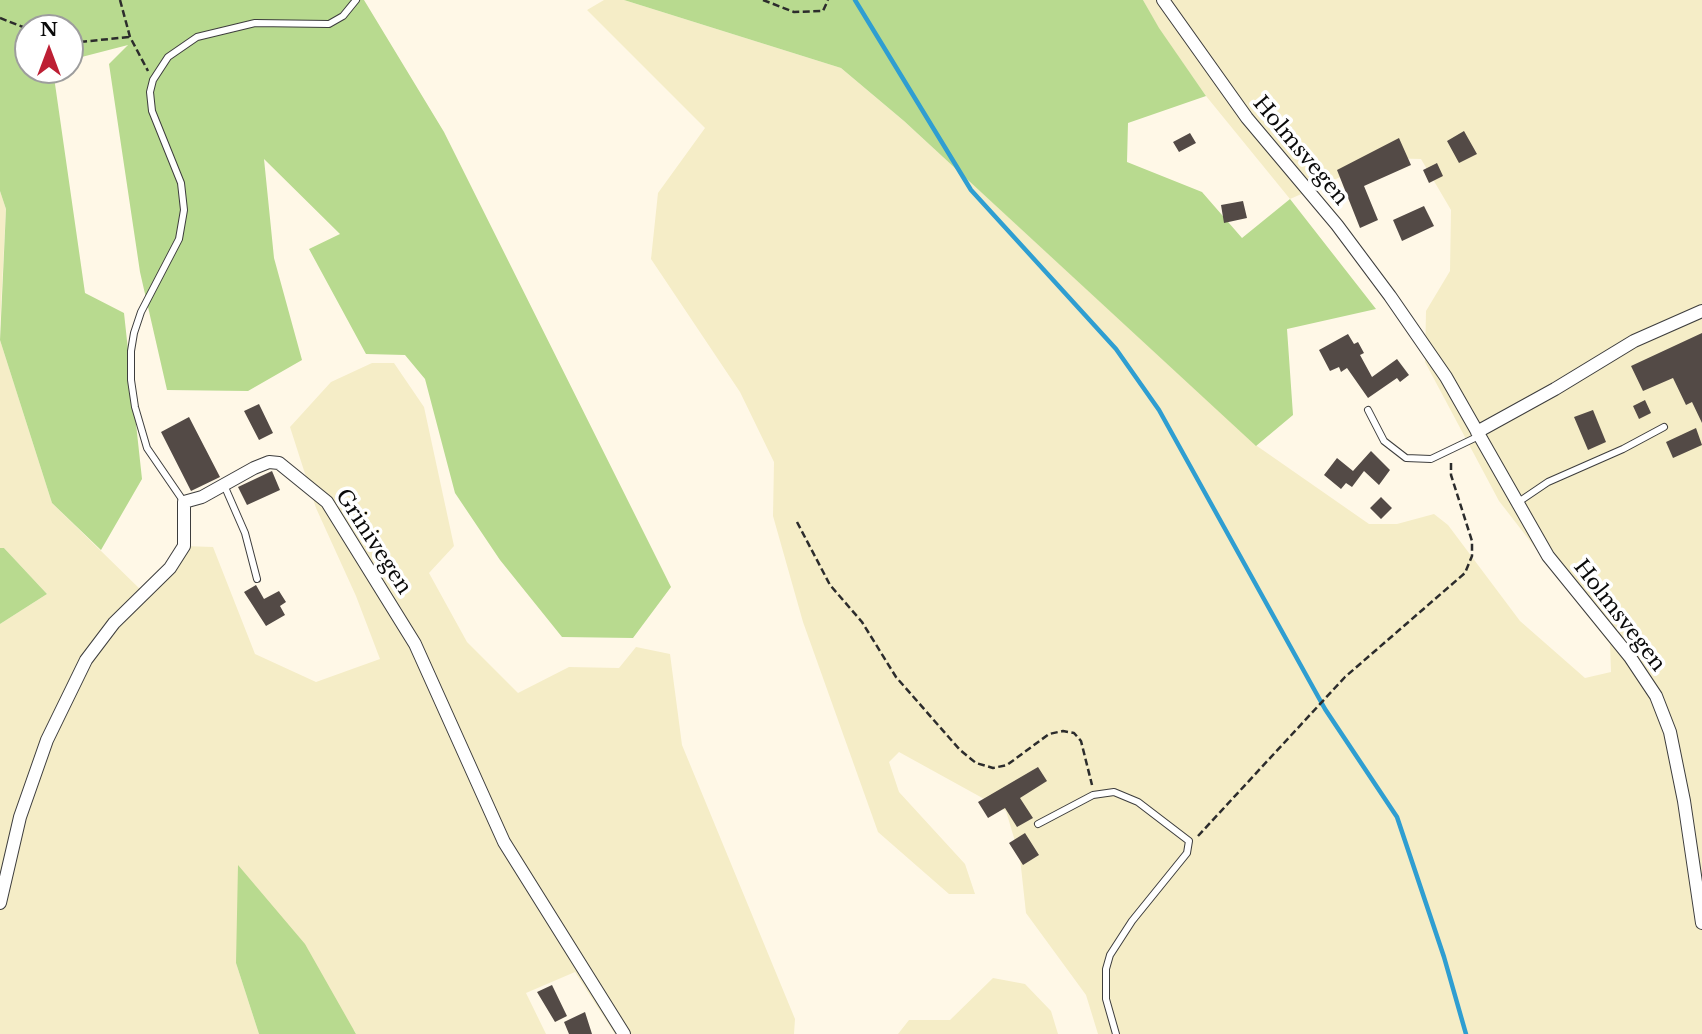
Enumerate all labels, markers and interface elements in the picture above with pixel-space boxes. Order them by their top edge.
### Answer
north arrow [14,14,84,84]
text: N [40,18,58,41]
street label: Holmsvegen [1247,91,1353,211]
street label: Grinivegen [330,485,416,599]
street label: Holmsvegen [1568,555,1670,677]

